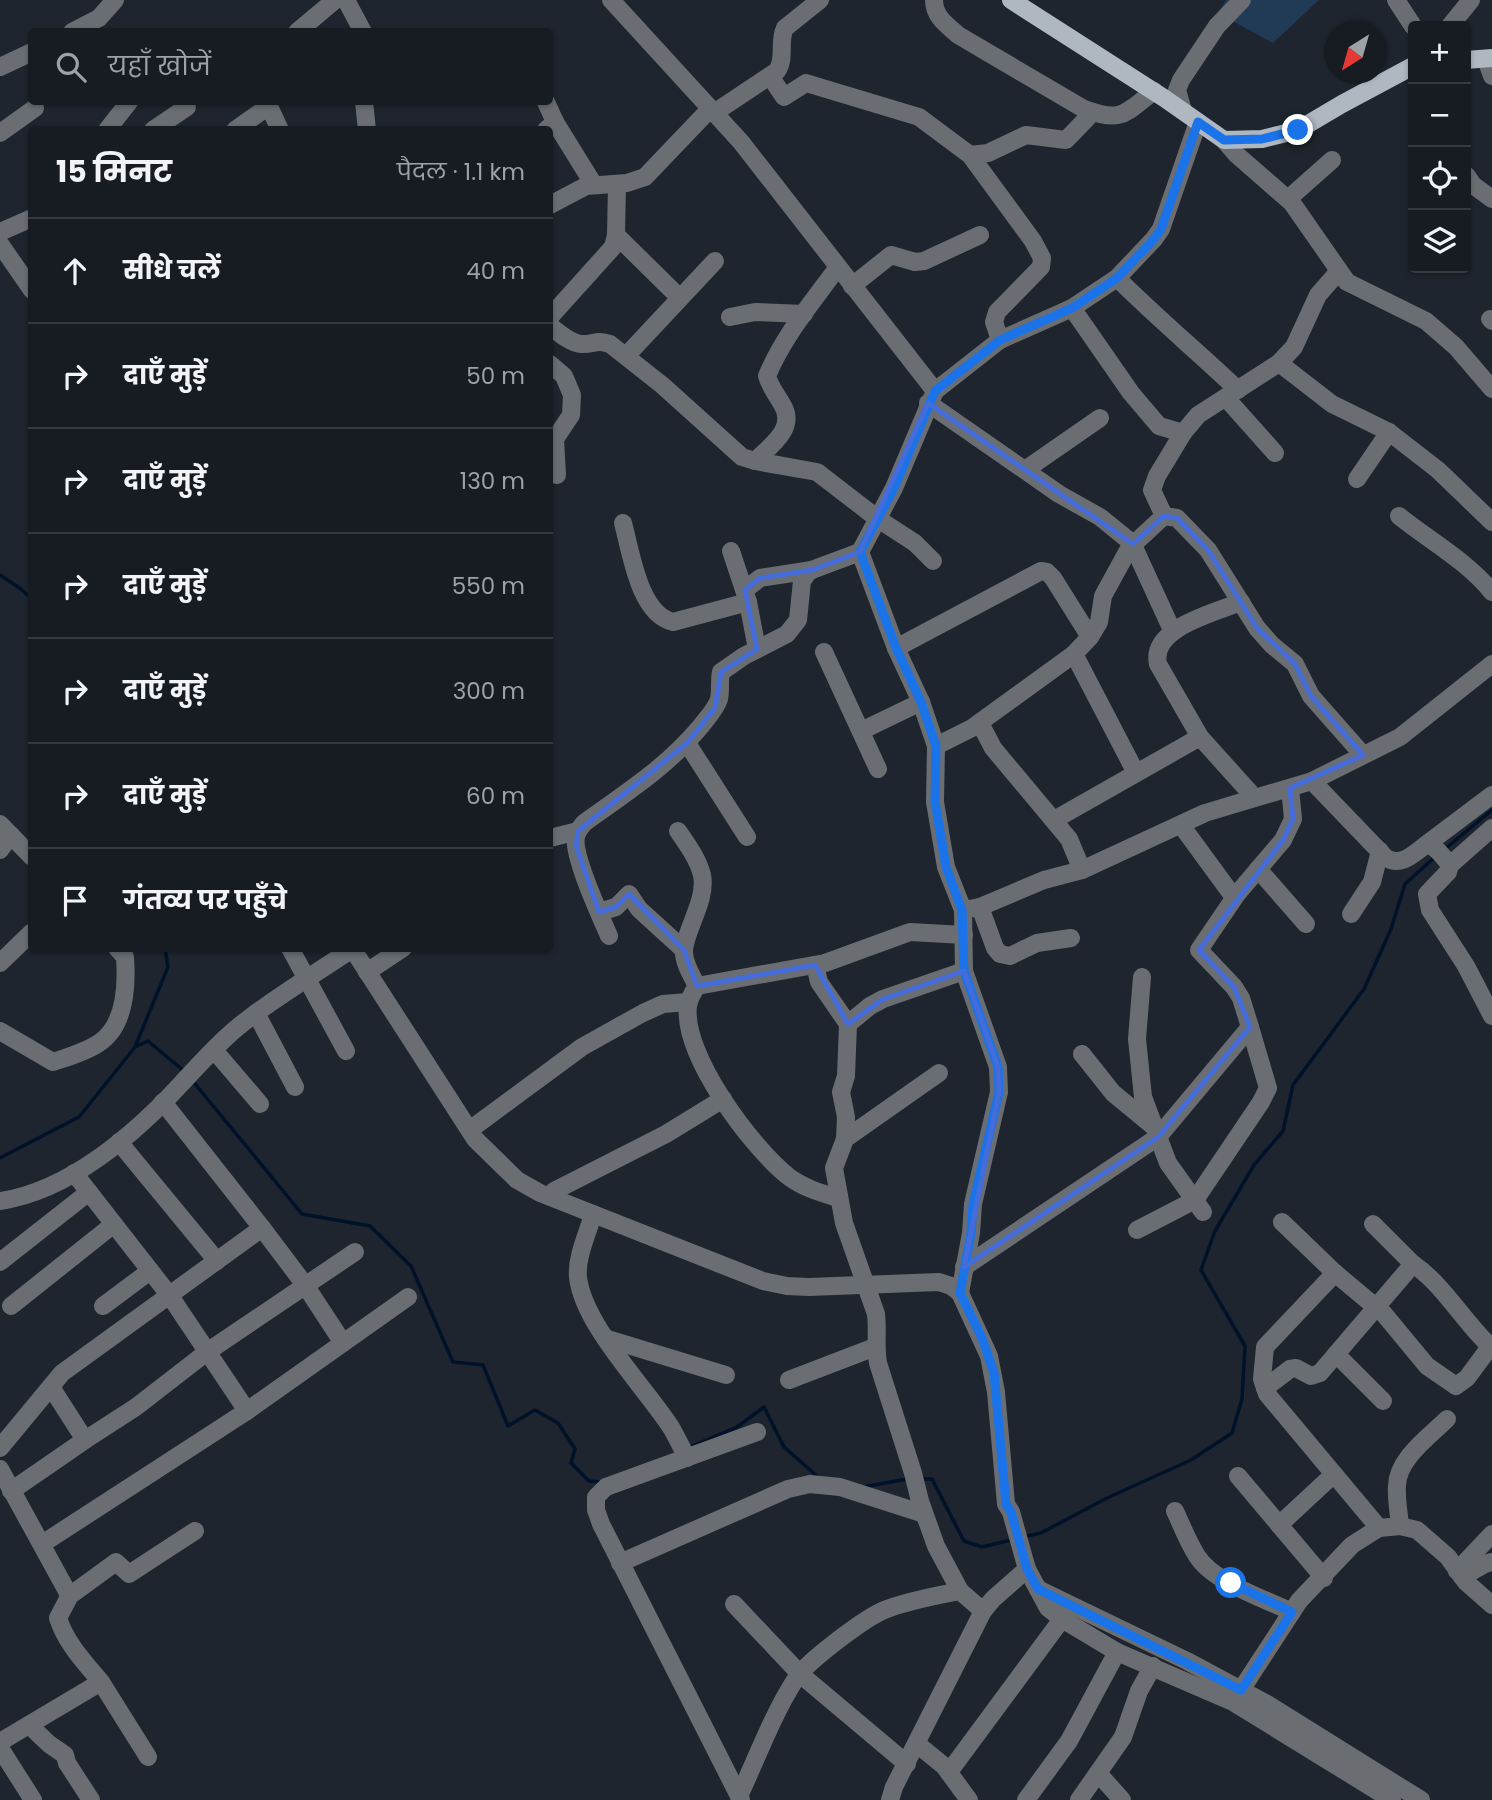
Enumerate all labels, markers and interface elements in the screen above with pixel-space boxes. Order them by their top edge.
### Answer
north arrow [1324,21,1387,84]
map controls [1408,21,1471,273]
button: + [1408,21,1471,84]
search box [28,28,553,105]
icon: search [52,48,90,86]
text: यहाँ खोजें [108,48,211,84]
button: − [1408,84,1471,147]
route end [1282,114,1313,145]
button: locate [1408,147,1471,210]
text: 15 मिनट [56,150,172,193]
text: पैदल · 1.1 km [397,156,525,188]
button: layers [1408,210,1471,273]
icon: ahead [56,252,94,290]
text: सीधे चलें [123,252,221,288]
text: 40 m [466,255,525,287]
icon: right [56,357,94,395]
text: दाएँ मुड़ें [123,357,206,393]
text: 50 m [466,360,525,392]
icon: right [56,462,94,500]
text: दाएँ मुड़ें [123,462,206,498]
text: 130 m [460,465,525,497]
icon: right [56,567,94,605]
text: दाएँ मुड़ें [123,567,206,603]
text: 550 m [452,570,525,602]
icon: right [56,672,94,710]
text: दाएँ मुड़ें [123,672,206,708]
text: 300 m [453,675,525,707]
icon: right [56,777,94,815]
text: दाएँ मुड़ें [123,777,206,813]
text: 60 m [466,780,525,812]
icon: arrive [56,882,94,920]
text: गंतव्य पर पहुँचे [123,882,287,918]
route start [1215,1567,1246,1598]

